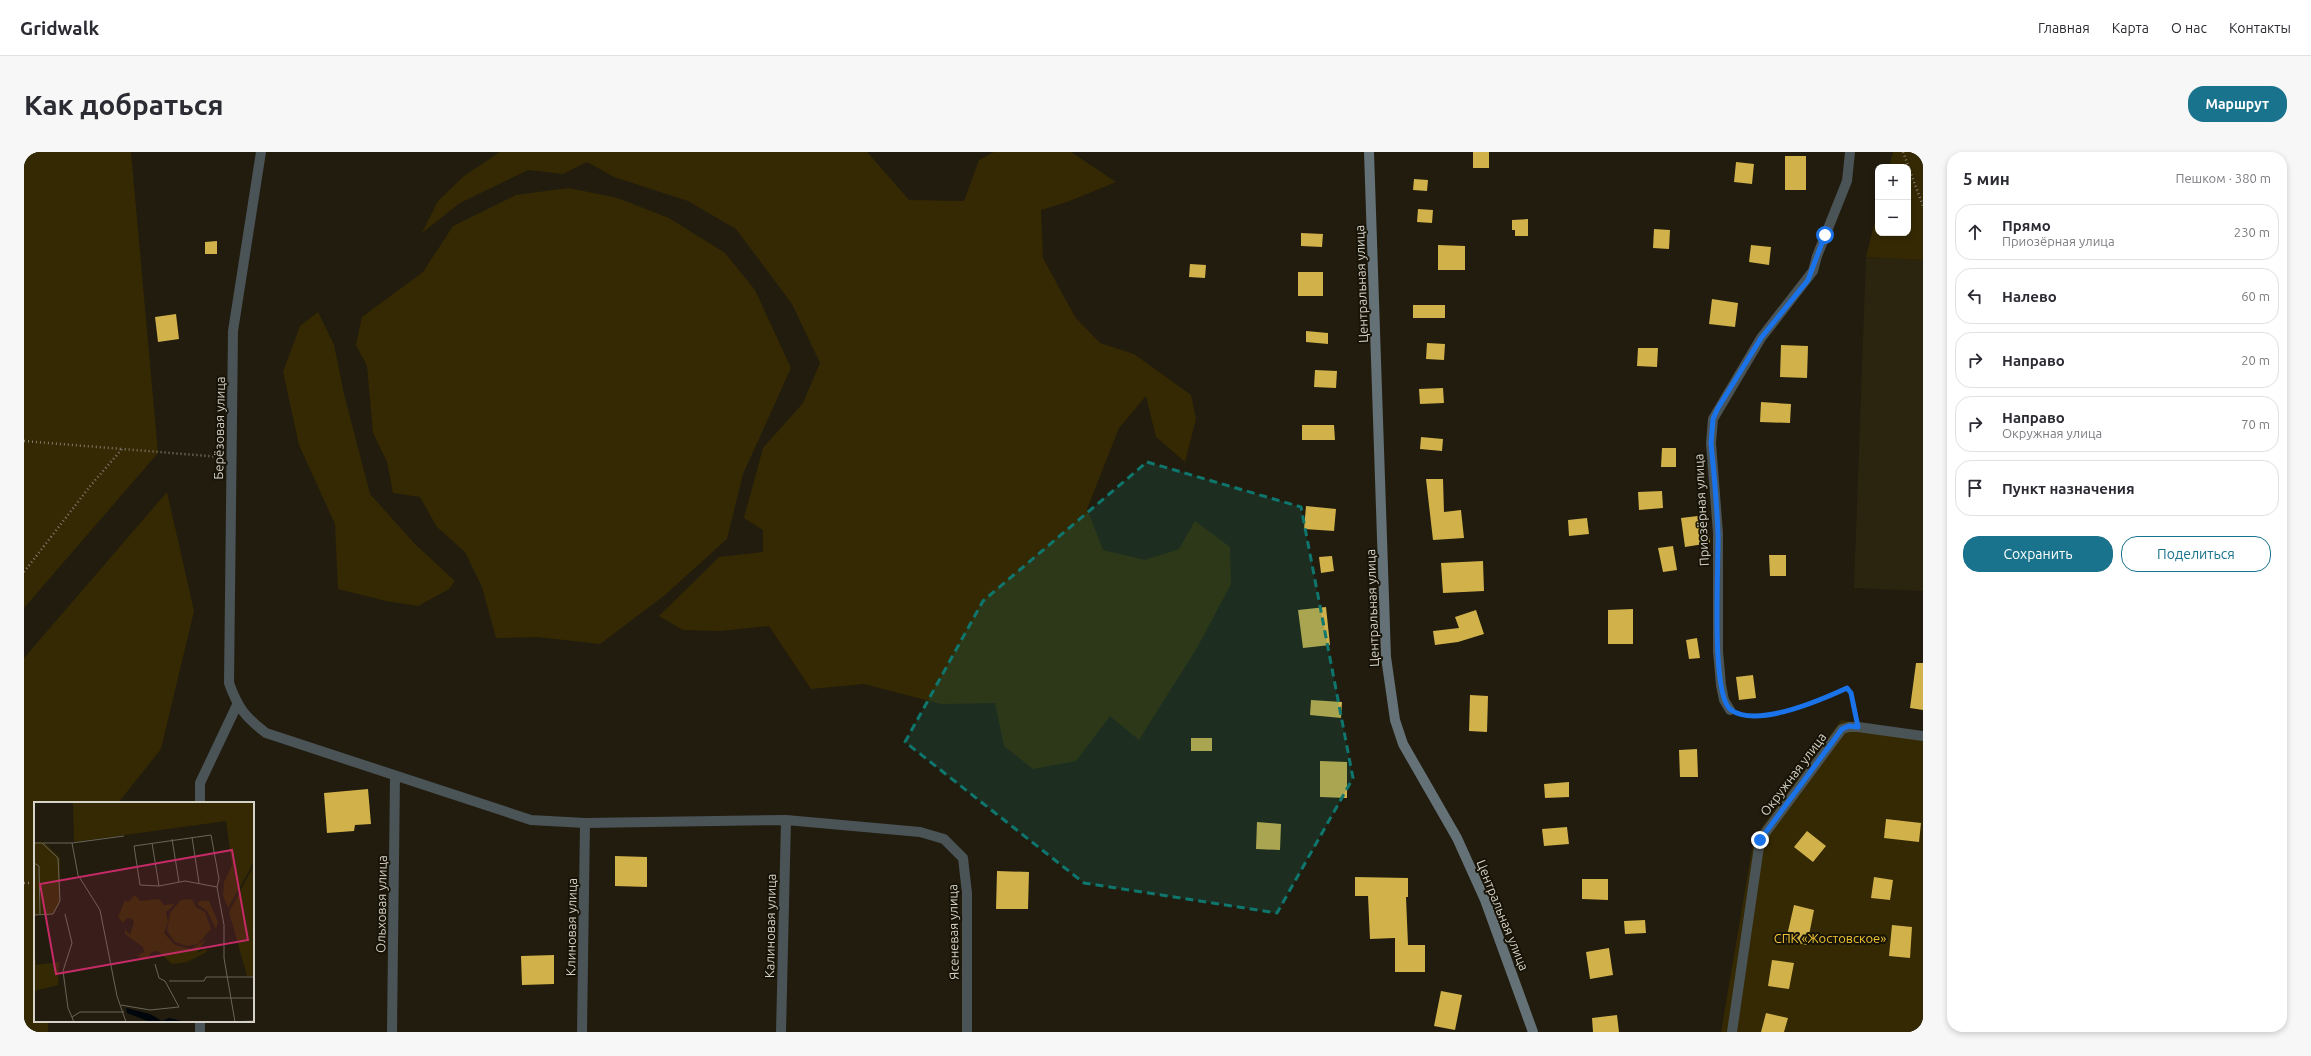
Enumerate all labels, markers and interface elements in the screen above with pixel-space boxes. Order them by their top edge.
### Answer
text: Gridwalk [20,17,99,39]
text: Главная [2038,20,2090,36]
text: Карта [2112,20,2149,36]
text: О нас [2171,20,2207,36]
text: Контакты [2229,20,2291,36]
button: Маршрут [2188,86,2287,122]
text: Как добраться [24,89,223,120]
map controls [1875,164,1911,236]
button: + [1875,164,1911,200]
text: 5 мин [1963,169,2010,188]
text: Пешком · 380 m [2175,171,2271,185]
button: − [1875,200,1911,236]
text: Прямо [2002,217,2051,234]
icon: ahead [1964,221,1986,243]
street label: Центральная улица [1352,225,1370,343]
text: 230 m [2234,225,2270,239]
route start [1816,226,1834,244]
text: Приозёрная улица [2002,234,2115,248]
icon: left [1964,285,1986,307]
text: Налево [2002,288,2057,305]
text: 60 m [2241,289,2270,303]
icon: right [1964,349,1986,371]
text: Направо [2002,352,2065,369]
text: 20 m [2241,353,2270,367]
street label: Берёзовая улица [211,376,227,480]
text: Направо [2002,409,2065,426]
icon: right [1964,413,1986,435]
text: 70 m [2241,417,2270,431]
text: Окружная улица [2002,426,2102,440]
street label: Приозёрная улица [1691,453,1711,567]
icon: arrive [1964,477,1986,499]
text: Пункт назначения [2002,480,2135,497]
button: Сохранить [1963,536,2113,572]
button: Поделиться [2121,536,2271,572]
street label: Центральная улица [1363,549,1381,667]
street label: Окружная улица [1757,730,1829,818]
inset map [34,802,254,1022]
route end [1751,831,1769,849]
street label: Ольховая улица [373,855,389,953]
street label: Центральная улица [1474,858,1532,972]
street label: Калиновая улица [762,874,778,978]
street label: Клиновая улица [563,878,579,976]
street label: Ясеневая улица [945,884,961,980]
park label: СПК «Жостовское» [1774,931,1886,945]

